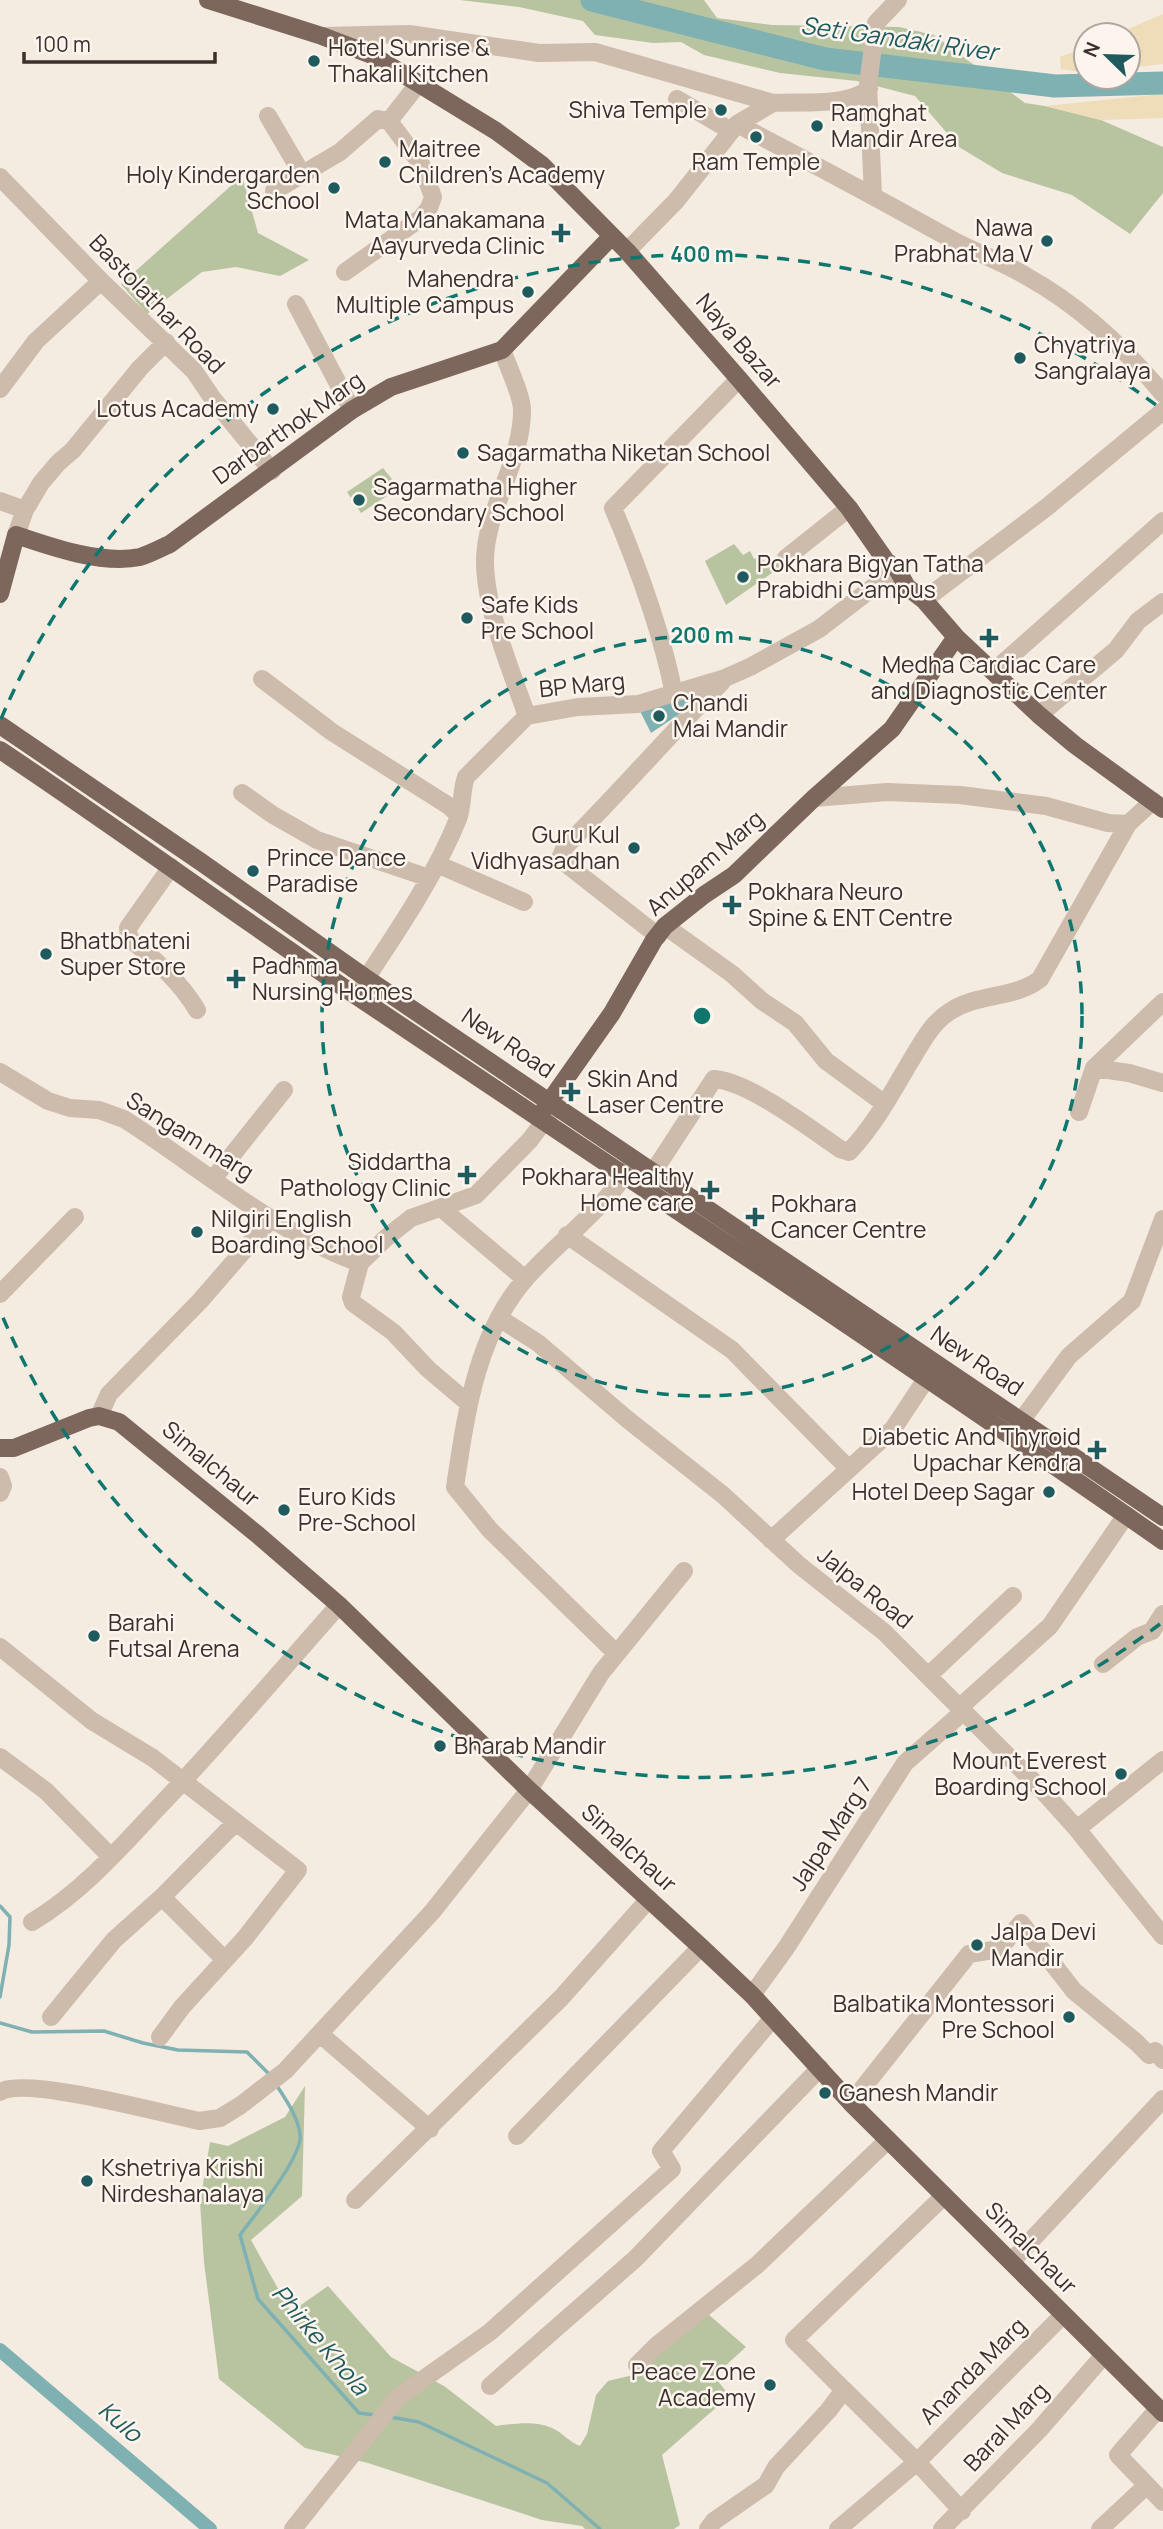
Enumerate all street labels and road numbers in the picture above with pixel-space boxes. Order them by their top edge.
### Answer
street label: Bastolathar Road [83,227,233,380]
street label: Naya Bazar [690,286,790,395]
street label: Darbarthok Marg [206,363,369,491]
street label: BP Marg [537,664,626,704]
street label: Anupam Marg [639,802,770,922]
street label: New Road [456,999,561,1085]
street label: Sangam marg [121,1083,260,1187]
street label: New Road [925,1317,1030,1403]
street label: Simalchaur [156,1413,267,1514]
street label: Jalpa Road [811,1539,920,1636]
street label: Jalpa Marg 7 [781,1770,879,1896]
street label: Simalchaur [575,1796,684,1899]
street label: Simalchaur [979,2194,1085,2300]
street label: Ananda Marg [912,2310,1033,2431]
street label: Baral Marg [956,2375,1055,2478]

